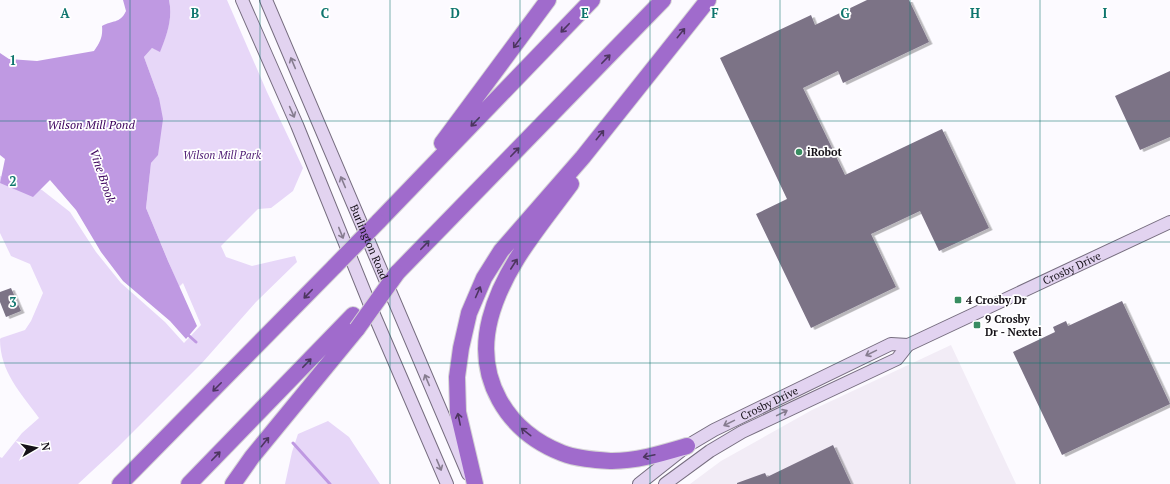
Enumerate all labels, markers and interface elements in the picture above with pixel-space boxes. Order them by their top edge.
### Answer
text: A [60,4,70,22]
text: B [191,4,199,22]
text: C [321,4,329,22]
text: D [450,4,460,22]
text: E [581,4,589,22]
text: F [711,4,719,22]
text: G [840,4,850,22]
text: H [970,4,980,22]
text: I [1103,4,1108,22]
one-way arrow [560,23,570,33]
one-way arrow [677,28,686,39]
one-way arrow [513,37,521,48]
text: 1 [9,51,17,69]
one-way arrow [601,54,611,64]
one-way arrow [288,57,296,69]
one-way arrow [288,106,296,118]
one-way arrow [470,116,479,127]
water label: Wilson Mill Pond [47,117,135,132]
one-way arrow [596,129,605,140]
place label: iRobot [807,145,843,159]
water label: Vine Brook [87,147,119,205]
one-way arrow [510,147,520,157]
marker: iRobot [794,147,804,157]
park label: Wilson Mill Park [183,148,262,162]
text: 2 [9,172,17,190]
one-way arrow [339,177,347,189]
street label: Burlington Road [347,202,391,282]
one-way arrow [338,226,345,238]
one-way arrow [420,240,429,250]
street label: Crosby Drive [1040,248,1103,288]
one-way arrow [510,259,518,270]
one-way arrow [475,286,482,298]
one-way arrow [303,289,313,299]
text: 3 [9,293,17,311]
place label: 4 Crosby Dr [966,293,1027,307]
marker: 4 Crosby Dr [953,295,963,305]
place label: 9 Crosby Dr - Nextel [985,312,1042,339]
marker: 9 Crosby Dr - Nextel [972,320,982,330]
one-way arrow [866,350,878,357]
one-way arrow [302,358,312,368]
one-way arrow [422,374,430,386]
one-way arrow [212,382,221,392]
street label: Crosby Drive [738,383,801,423]
one-way arrow [776,409,788,416]
one-way arrow [455,413,463,426]
one-way arrow [724,419,736,427]
north arrow [16,428,56,468]
one-way arrow [521,428,532,436]
one-way arrow [260,436,269,447]
text: N [38,441,54,452]
one-way arrow [211,451,221,461]
one-way arrow [643,453,656,461]
one-way arrow [436,458,443,470]

